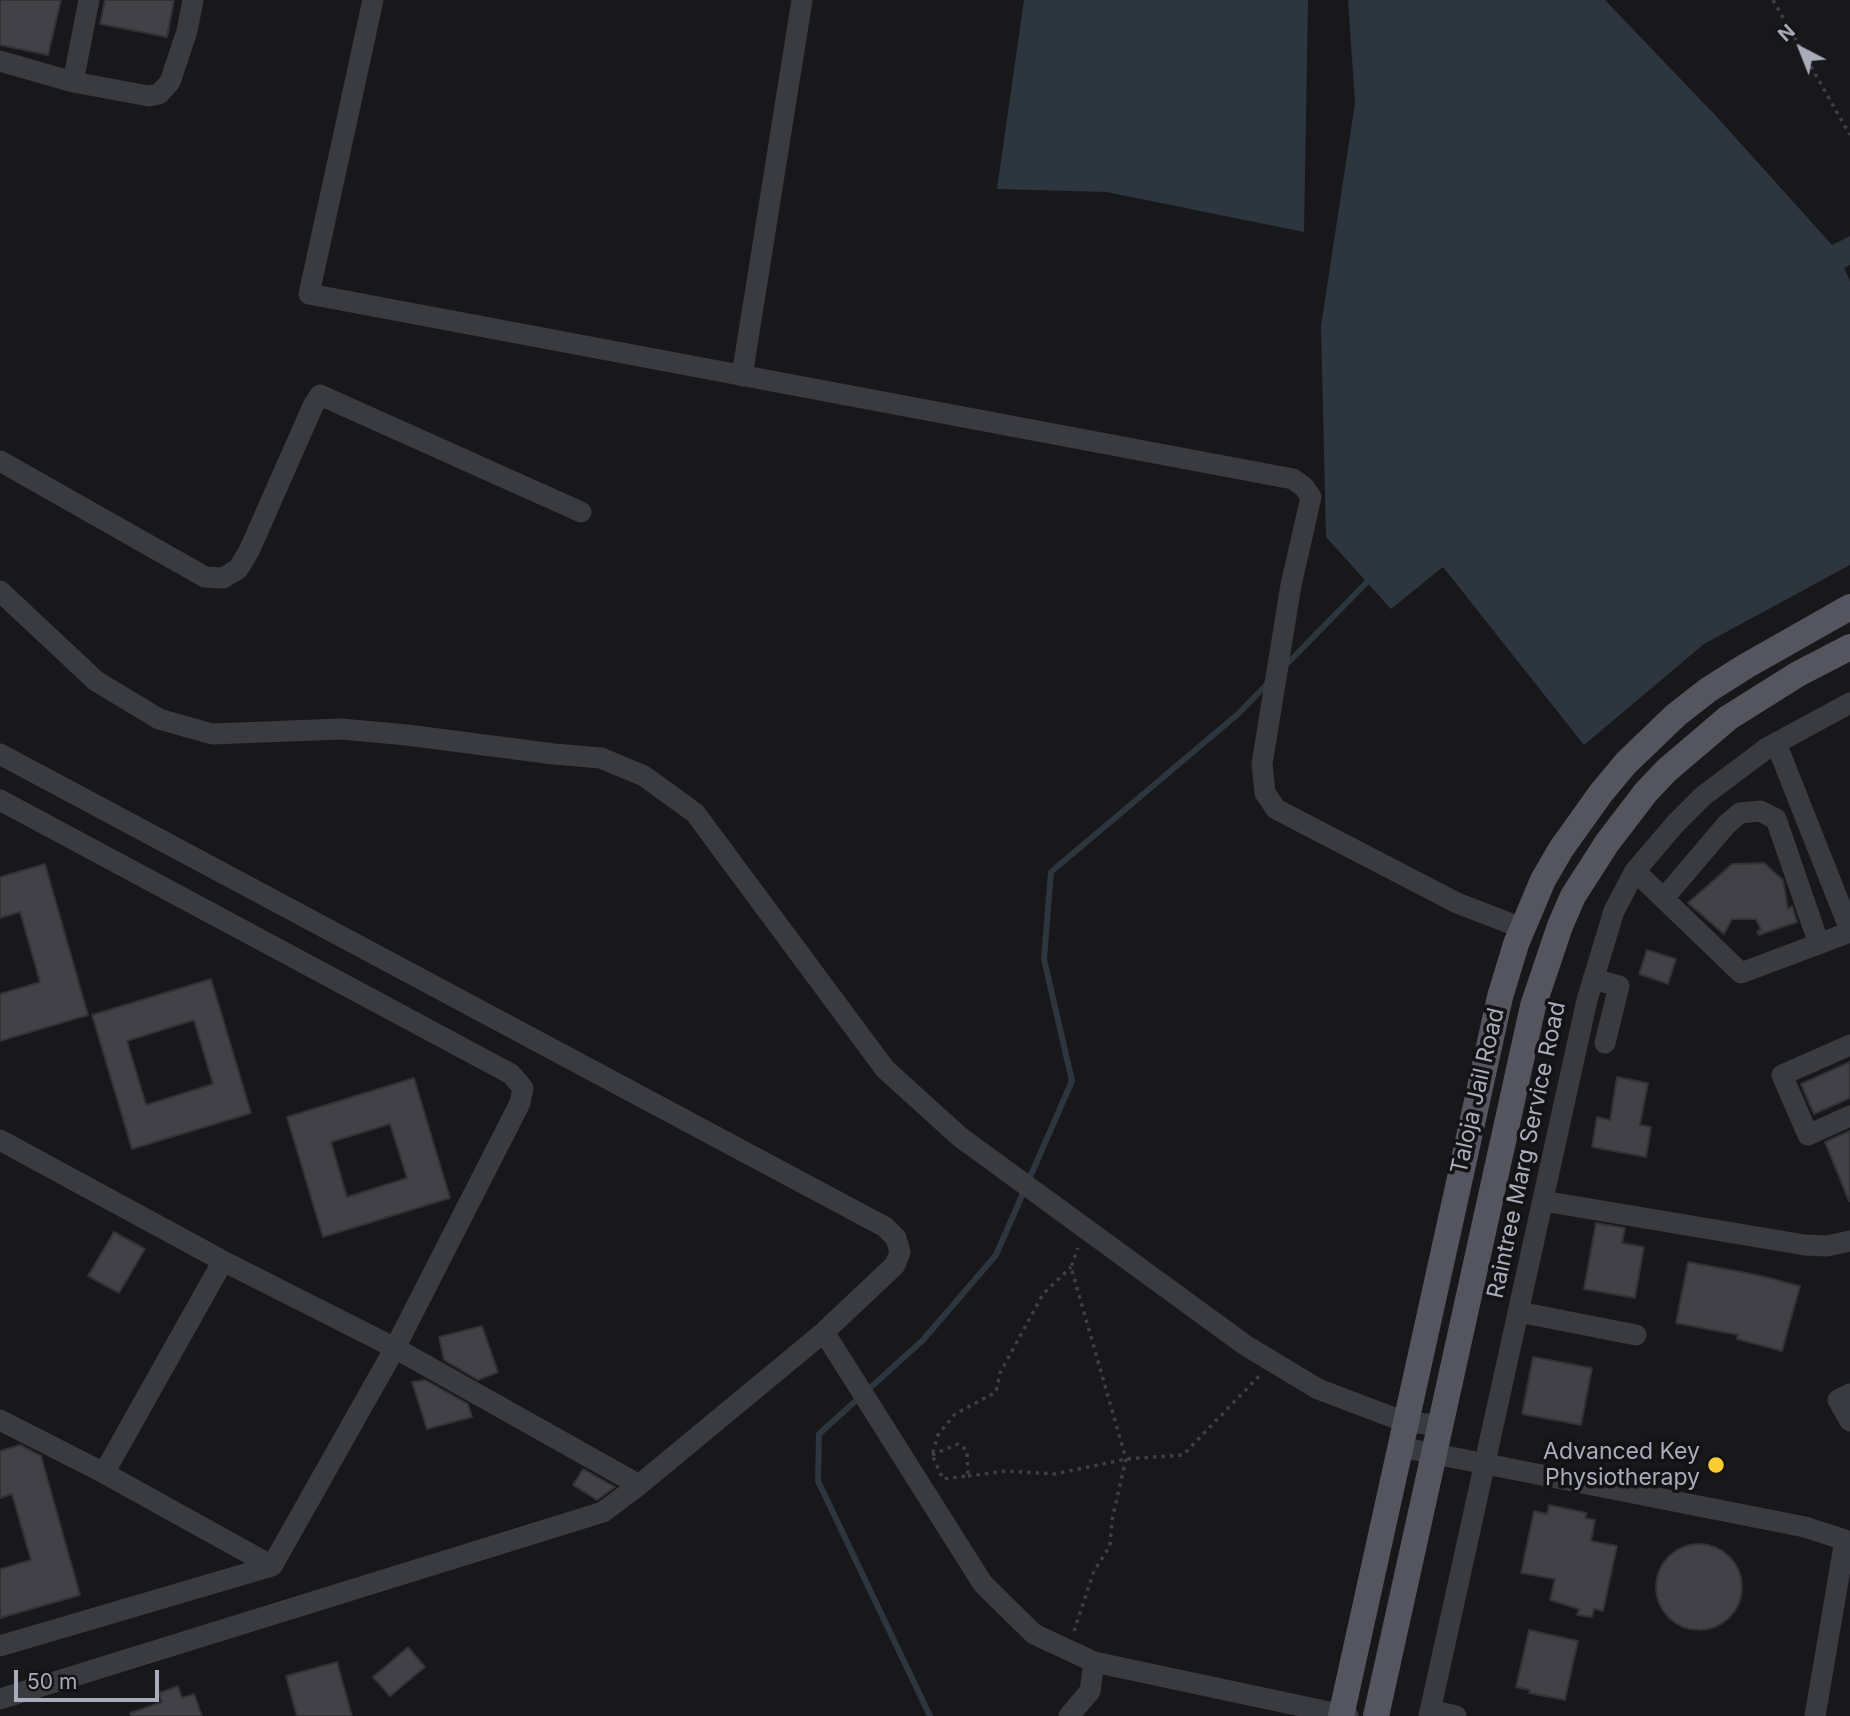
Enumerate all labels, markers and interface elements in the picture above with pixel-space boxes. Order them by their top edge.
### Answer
north arrow [1766,14,1836,84]
text: N [1774,20,1800,46]
street label: Raintree Marg Service Road [1482,999,1572,1301]
street label: Taloja Jail Road [1445,1005,1511,1177]
place label: Advanced Key Physiotherapy [1543,1438,1700,1492]
marker: Advanced Key Physiotherapy [1706,1455,1726,1475]
scale bar [18,1656,163,1700]
text: 50 m [27,1669,77,1694]

